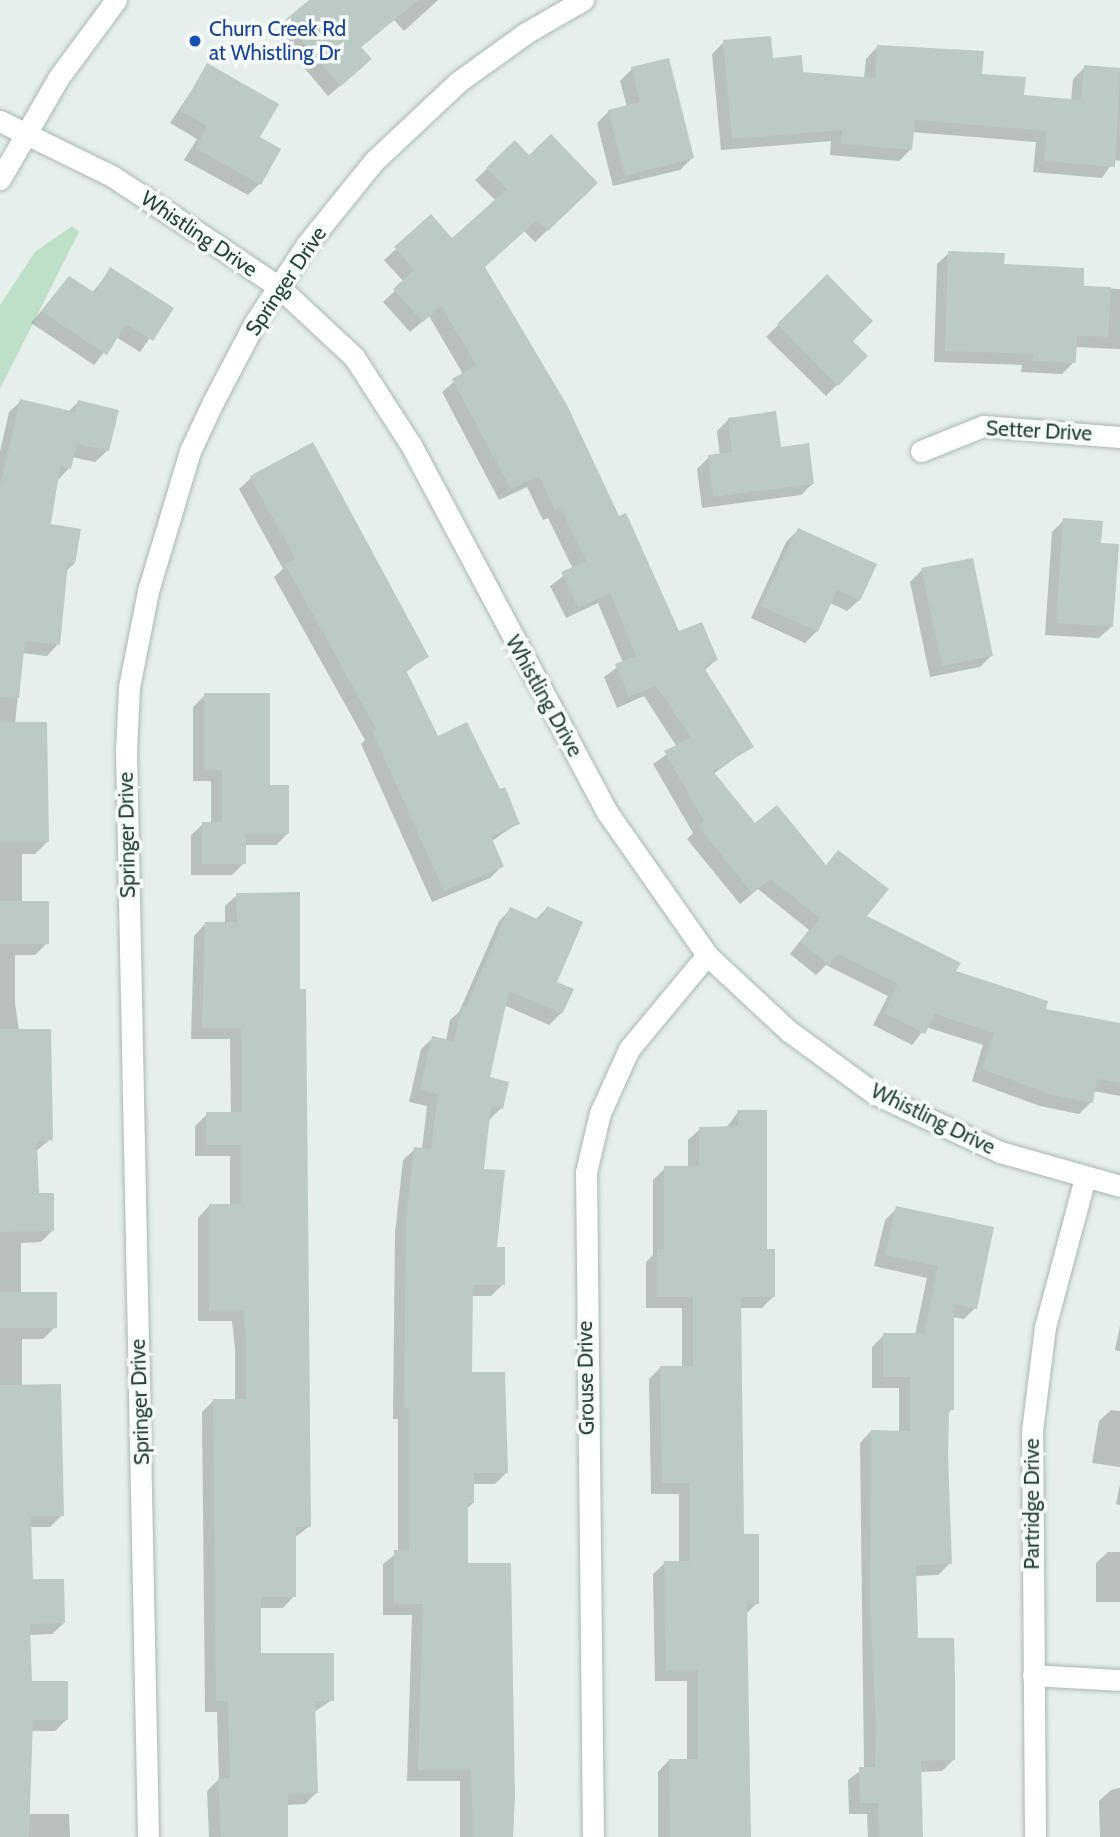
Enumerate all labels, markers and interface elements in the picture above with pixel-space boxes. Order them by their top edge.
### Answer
place label: Churn Creek Rd at Whistling Dr [209,16,346,66]
marker: Churn Creek Rd at Whistling Dr [187,33,203,49]
street label: Whistling Drive [136,186,262,282]
street label: Springer Drive [240,222,332,340]
street label: Setter Drive [985,416,1093,446]
street label: Whistling Drive [500,631,588,761]
street label: Springer Drive [113,772,141,898]
street label: Whistling Drive [867,1078,999,1160]
street label: Grouse Drive [572,1321,600,1435]
street label: Springer Drive [125,1338,155,1466]
street label: Partridge Drive [1019,1438,1045,1570]

